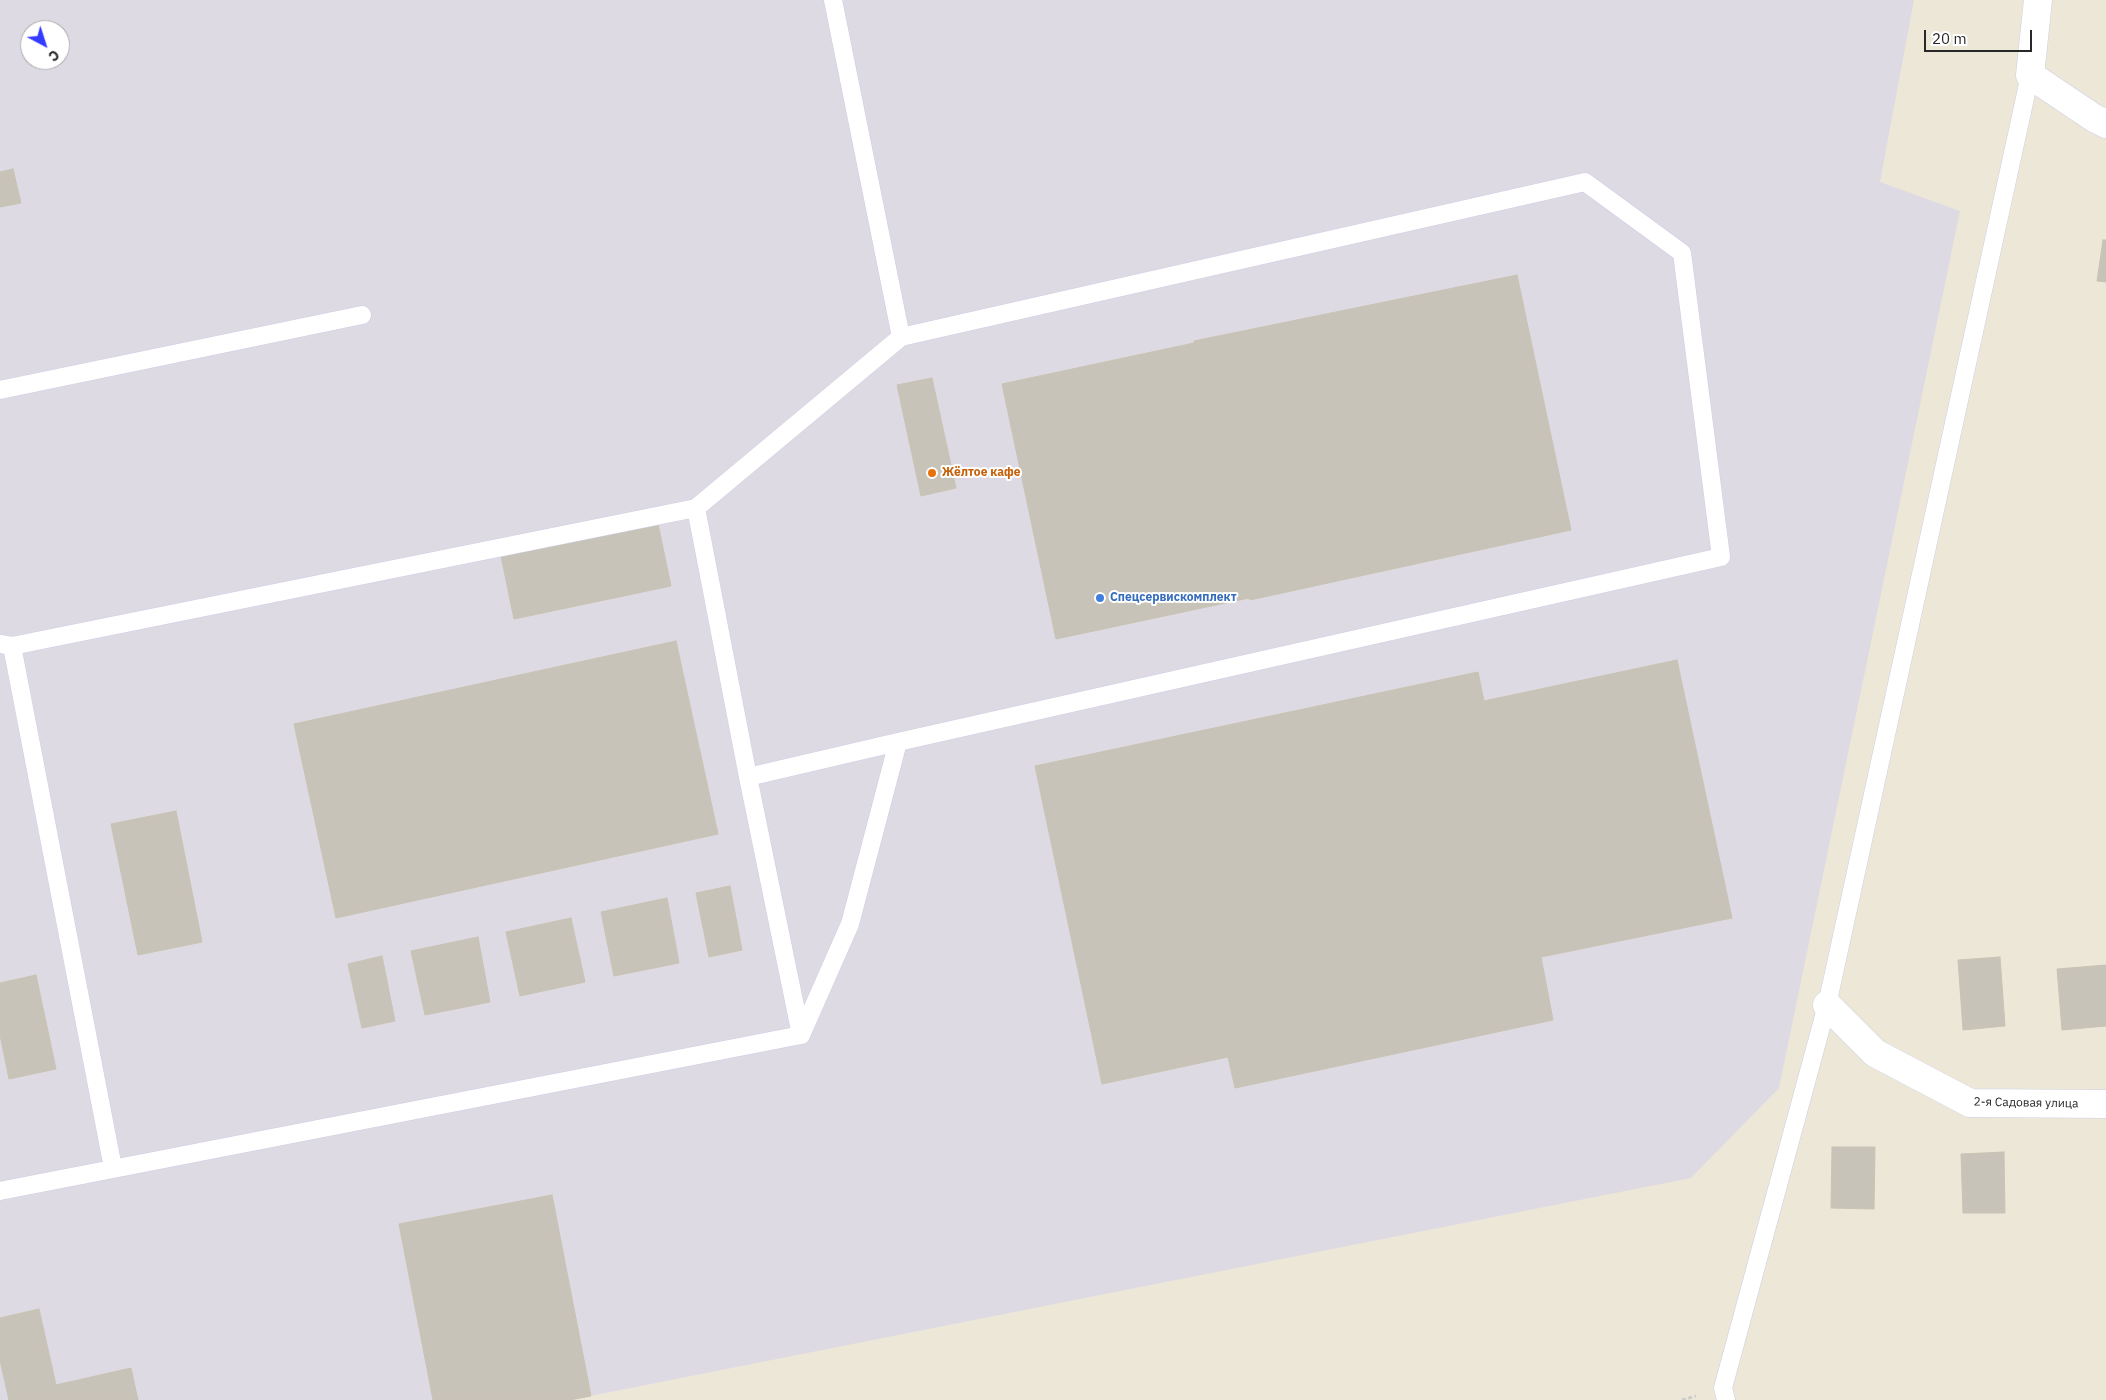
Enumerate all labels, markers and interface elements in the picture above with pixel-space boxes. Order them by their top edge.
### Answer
north arrow [20,20,70,70]
scale bar [1926,20,2034,52]
text: 20 m [1932,29,1967,48]
text: С [45,46,63,66]
place label: Жёлтое кафе [942,466,1020,480]
marker: Жёлтое кафе [926,467,938,479]
place label: Спецсервискомплект [1110,591,1237,605]
marker: Спецсервискомплект [1094,592,1106,604]
street label: 2-я Садовая улица [1973,1095,2079,1111]

